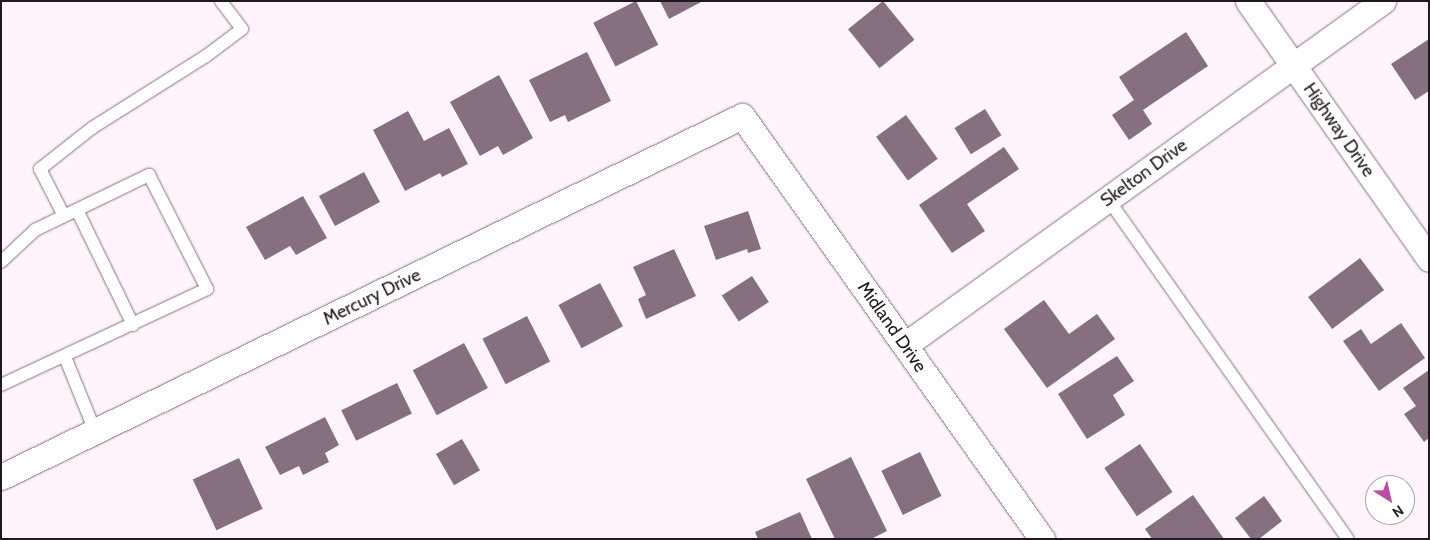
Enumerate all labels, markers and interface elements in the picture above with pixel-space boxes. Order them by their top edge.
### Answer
street label: Highway Drive [1299,79,1379,181]
street label: Skelton Drive [1096,134,1192,212]
street label: Mercury Drive [320,264,424,330]
street label: Midland Drive [853,278,931,376]
north arrow [1365,475,1415,525]
text: N [1389,501,1407,522]

